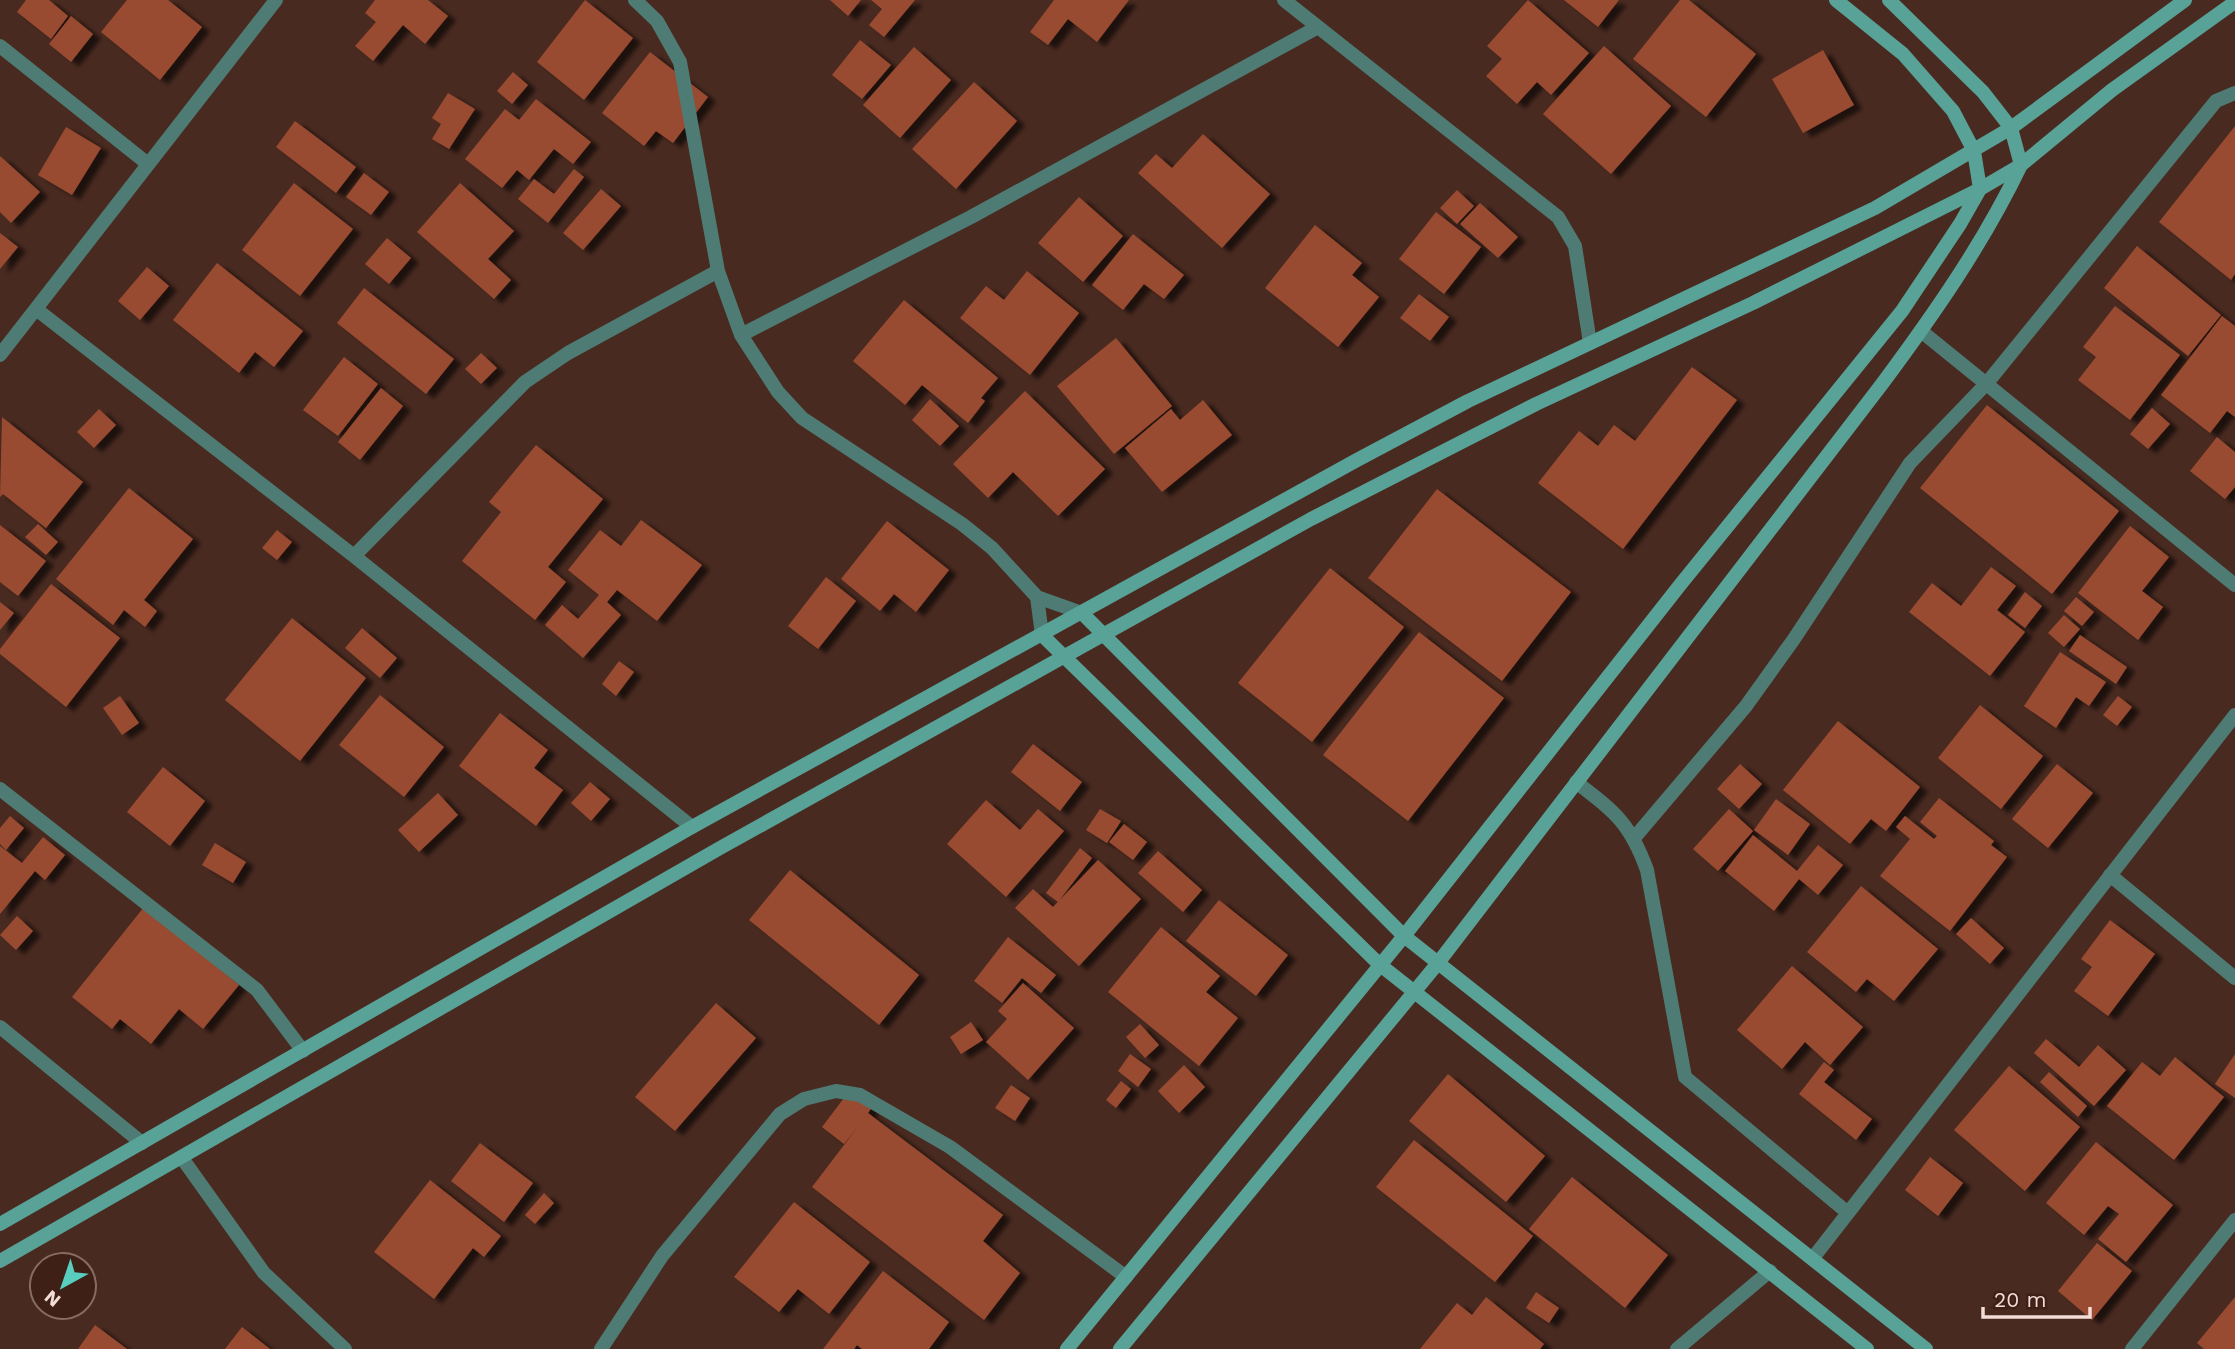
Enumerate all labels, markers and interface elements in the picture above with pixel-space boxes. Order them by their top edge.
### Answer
north arrow [28,1251,98,1321]
scale bar [1983,1276,2090,1320]
text: N [40,1285,65,1312]
text: 20 m [1994,1287,2046,1312]

